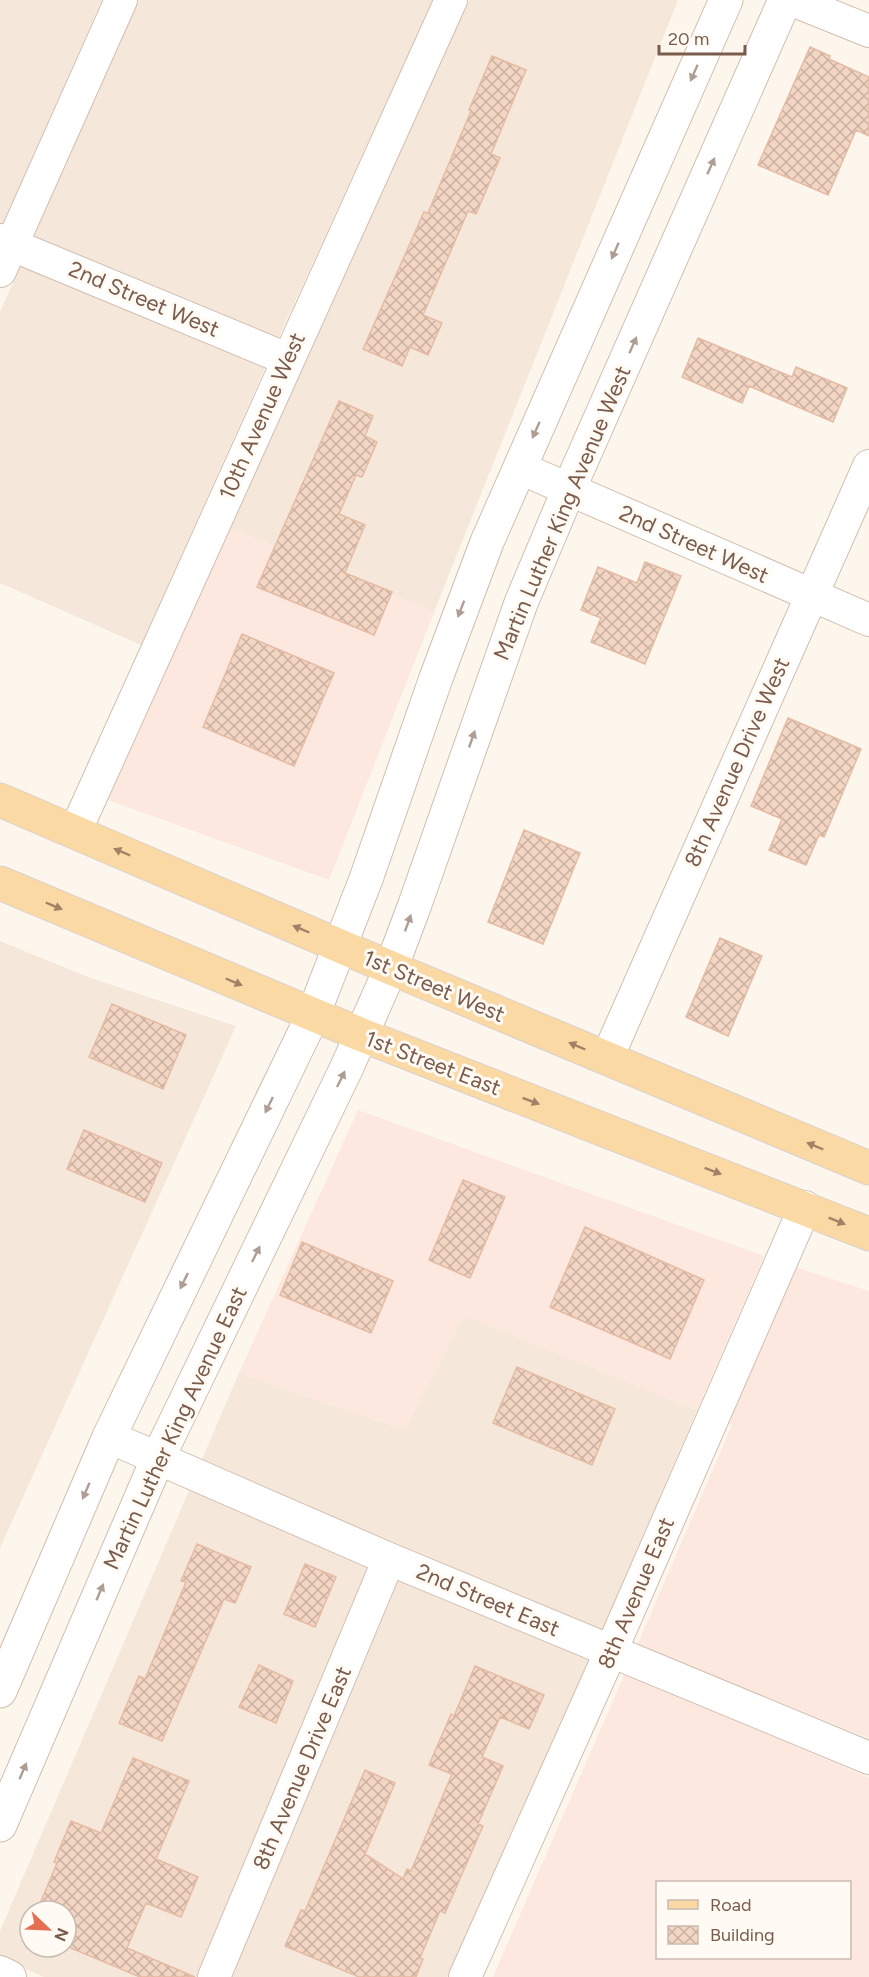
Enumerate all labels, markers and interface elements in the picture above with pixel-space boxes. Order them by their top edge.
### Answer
scale bar [659,18,744,56]
text: 20 m [668,28,709,50]
one-way arrow [689,64,699,82]
one-way arrow [707,158,716,175]
one-way arrow [610,243,620,261]
street label: 2nd Street West [65,255,223,343]
street label: 10th Avenue West [213,328,311,504]
one-way arrow [628,336,637,353]
street label: Martin Luther King Avenue West [488,362,636,664]
one-way arrow [532,421,541,438]
street label: 2nd Street West [615,499,773,589]
one-way arrow [456,601,466,619]
street label: 8th Avenue Drive West [679,653,795,871]
one-way arrow [468,730,478,748]
one-way arrow [113,847,131,856]
one-way arrow [45,901,63,911]
one-way arrow [404,914,414,932]
one-way arrow [292,924,310,933]
street label: 1st Street West [359,944,509,1028]
one-way arrow [225,977,243,987]
street label: 1st Street East [361,1025,505,1101]
one-way arrow [568,1041,586,1051]
one-way arrow [336,1070,346,1087]
one-way arrow [264,1097,273,1114]
one-way arrow [523,1097,541,1107]
one-way arrow [806,1141,824,1150]
one-way arrow [705,1167,723,1177]
one-way arrow [828,1216,846,1226]
one-way arrow [251,1246,260,1263]
one-way arrow [180,1273,189,1290]
street label: Martin Luther King Avenue East [97,1282,253,1574]
one-way arrow [81,1482,91,1500]
street label: 8th Avenue East [592,1513,680,1673]
street label: 2nd Street East [412,1558,564,1642]
one-way arrow [95,1583,105,1601]
street label: 8th Avenue Drive East [247,1662,357,1874]
one-way arrow [18,1762,28,1780]
legend [656,1881,851,1959]
text: Road [710,1894,751,1916]
north arrow [18,1899,78,1959]
text: Building [710,1924,775,1946]
text: N [50,1925,73,1944]

